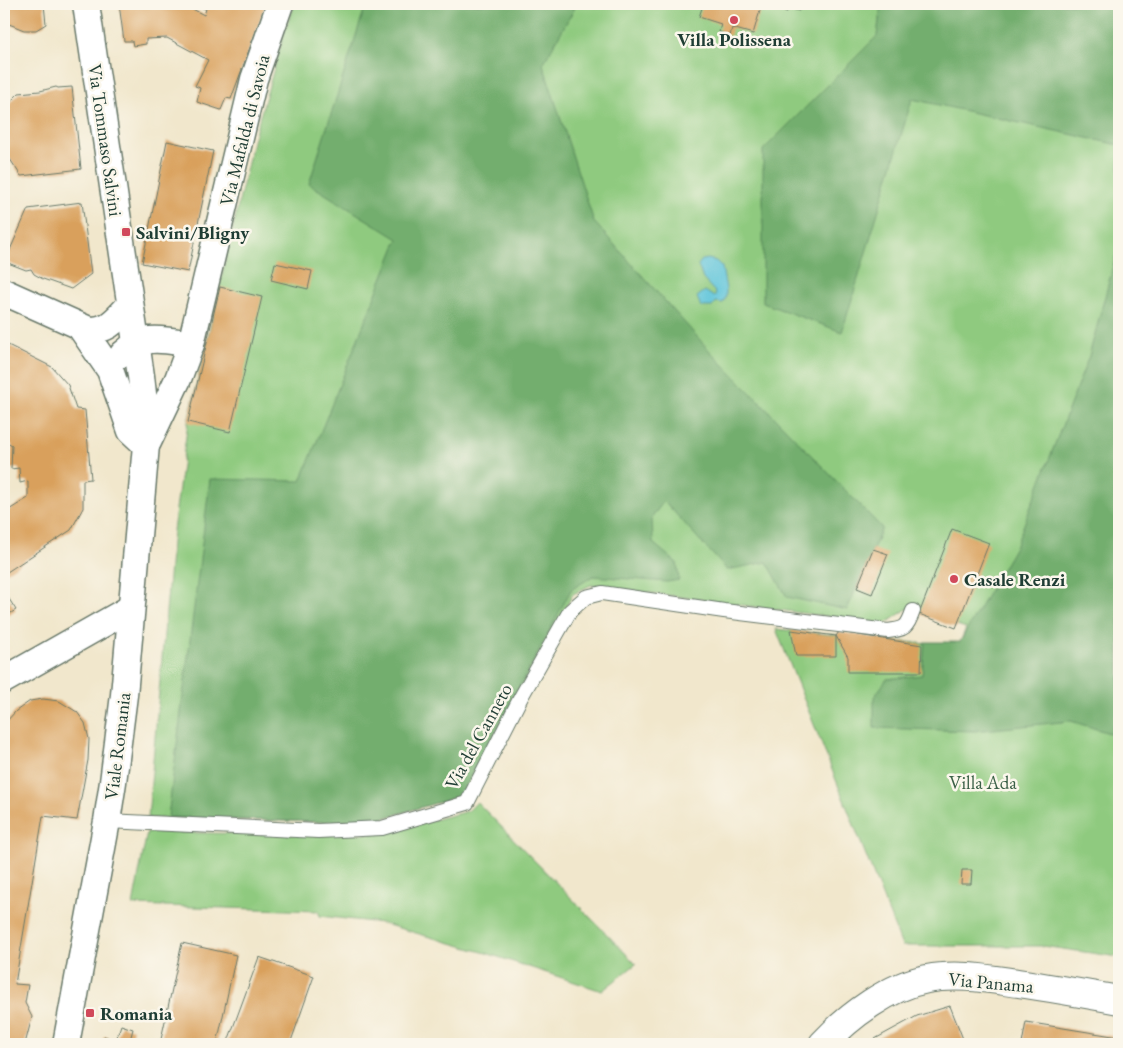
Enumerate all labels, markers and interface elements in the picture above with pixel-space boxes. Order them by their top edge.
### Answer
marker: Villa Polissena [728,14,740,26]
place label: Villa Polissena [677,27,792,52]
street label: Via Mafalda di Savoia [214,51,275,208]
street label: Via Tommaso Salvini [82,62,129,218]
place label: Salvini/Bligny [136,220,250,245]
marker: Salvini/Bligny [120,226,132,238]
place label: Casale Renzi [964,567,1066,592]
marker: Casale Renzi [948,573,960,585]
street label: Via del Canneto [439,679,518,794]
street label: Viale Romania [99,691,137,801]
park label: Villa Ada [949,770,1017,795]
street label: Via Panama [947,966,1035,999]
place label: Romania [100,1001,173,1026]
marker: Romania [84,1007,96,1019]

